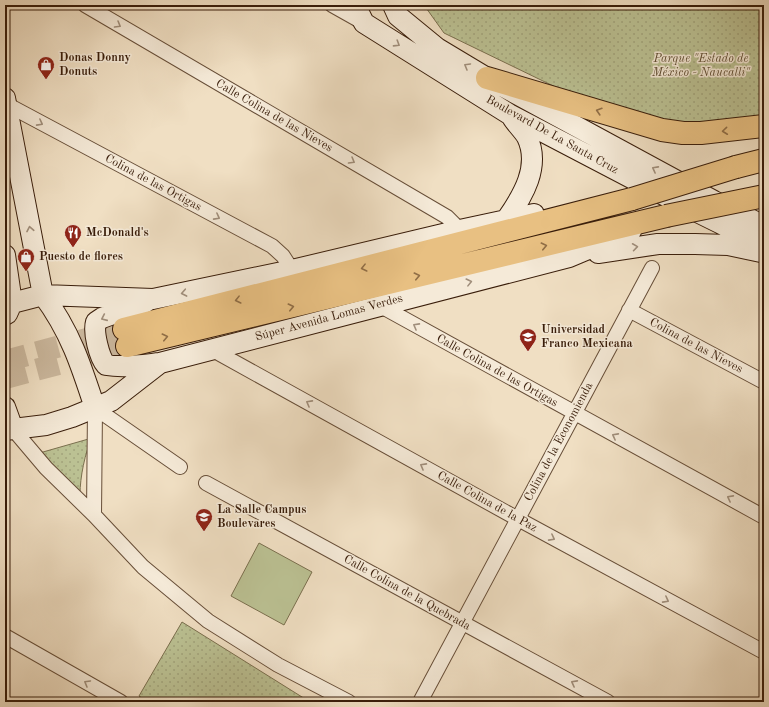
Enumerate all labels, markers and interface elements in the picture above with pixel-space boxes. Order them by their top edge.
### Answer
one-way arrow [114,20,121,27]
one-way arrow [393,39,400,47]
place label: Donas Donny Donuts [59,52,131,78]
park label: Parque "Estado de México - Naucalli" [651,53,751,79]
shop icon: Donas Donny Donuts [36,55,56,80]
one-way arrow [464,64,471,71]
street label: Calle Colina de las Nieves [213,78,335,154]
street label: Boulevard De La Santa Cruz [484,94,620,176]
one-way arrow [595,107,602,116]
one-way arrow [36,118,44,125]
one-way arrow [722,126,728,135]
street label: Colina de las Ortigas [103,152,203,214]
one-way arrow [347,156,355,163]
one-way arrow [652,166,659,174]
one-way arrow [213,212,220,220]
restaurant icon: McDonald's [63,223,83,248]
one-way arrow [26,226,35,232]
place label: McDonald's [86,227,149,239]
one-way arrow [540,242,547,251]
one-way arrow [632,243,638,252]
shop icon: Puesto de flores [16,247,36,272]
place label: Puesto de flores [39,251,123,263]
one-way arrow [361,263,368,272]
one-way arrow [414,273,421,281]
one-way arrow [466,279,472,287]
one-way arrow [181,289,187,297]
street label: Súper Avenida Lomas Verdes [254,292,404,344]
one-way arrow [235,295,242,304]
one-way arrow [288,303,294,311]
one-way arrow [100,314,107,322]
street label: Colina de las Nieves [647,316,745,376]
one-way arrow [413,323,420,331]
place label: Universidad Franco Mexicana [541,324,633,350]
school or university icon: Universidad Franco Mexicana [518,327,538,352]
one-way arrow [161,333,168,342]
street label: Calle Colina de las Ortigas [434,333,560,409]
street label: Colina de la Economienda [523,381,595,503]
one-way arrow [306,401,313,408]
one-way arrow [612,434,620,441]
one-way arrow [419,464,427,471]
street label: Calle Colina de la Paz [435,470,539,534]
one-way arrow [727,495,734,503]
place label: La Salle Campus Boulevares [217,504,306,530]
school or university icon: La Salle Campus Boulevares [194,507,214,532]
one-way arrow [548,533,555,540]
street label: Calle Colina de la Quebrada [342,553,472,633]
one-way arrow [662,595,670,602]
one-way arrow [84,680,91,687]
one-way arrow [571,681,578,688]

